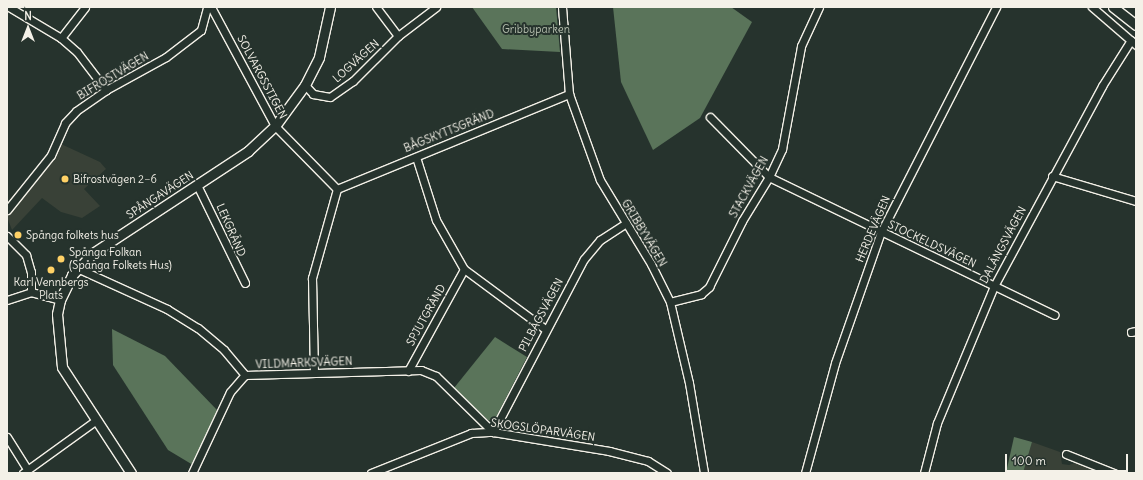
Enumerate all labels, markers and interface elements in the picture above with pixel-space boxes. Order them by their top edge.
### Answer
north arrow [8,8,48,48]
text: N [24,9,32,23]
park label: Gribbyparken [502,22,570,36]
street label: SOLVARGSSTIGEN [234,33,290,121]
street label: LOGVÄGEN [330,37,382,85]
street label: BIFROSTVÄGEN [75,49,151,103]
street label: BÅGSKYTTSGRÄND [402,107,496,155]
street label: STACKVÄGEN [727,154,771,220]
street label: SPÅNGAVÄGEN [124,168,196,222]
place label: Bifrostvägen 2–6 [73,172,157,186]
marker: Bifrostvägen 2–6 [60,174,70,184]
street label: HERDEVÄGEN [853,194,893,264]
street label: GRIBBYVÄGEN [619,197,669,269]
street label: LEKGRÄND [214,202,248,258]
street label: DALÄNGSVÄGEN [977,204,1029,286]
street label: STOCKELDSVÄGEN [886,218,978,270]
place label: Spånga folkets hus [26,228,119,242]
marker: Spånga folkets hus [13,230,23,240]
place label: Spånga Folkan (Spånga Folkets Hus) [69,246,172,272]
marker: Spånga Folkan (Spånga Folkets Hus) [56,254,66,264]
marker: Karl Vennbergs Plats [46,265,56,275]
place label: Karl Vennbergs Plats [13,276,89,302]
street label: PILBÅGSVÄGEN [516,276,566,354]
street label: SPJUTGRÄND [404,282,448,348]
street label: VILDMARKSVÄGEN [255,355,353,371]
street label: SKOGSLÖPARVÄGEN [490,416,596,444]
scale bar [1007,446,1130,472]
text: 100 m [1012,453,1046,468]

